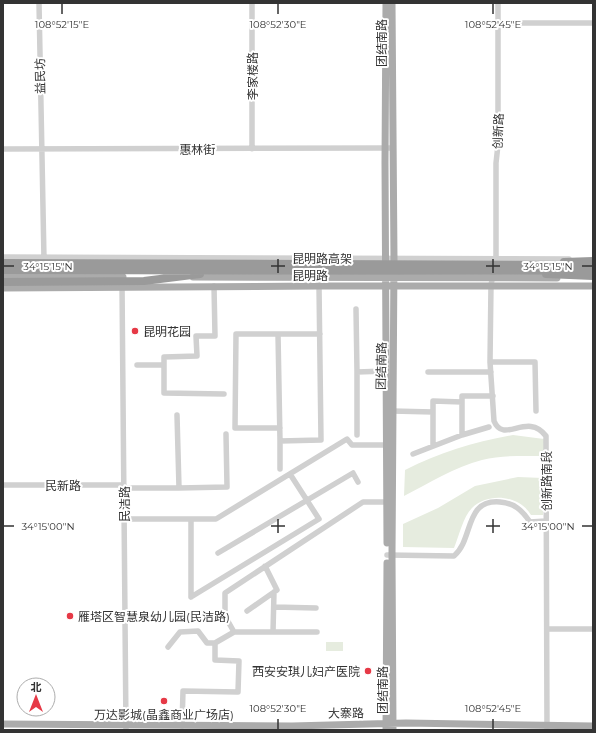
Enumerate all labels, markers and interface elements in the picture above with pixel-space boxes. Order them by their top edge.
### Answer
text: 108°52'15"E [35,18,89,31]
text: 108°52'30"E [249,18,307,31]
text: 108°52'45"E [465,18,522,31]
street label: 团结南路 [374,19,389,67]
street label: 李家楼路 [245,52,260,100]
street label: 益民坊 [32,58,48,94]
street label: 创新路 [490,113,506,149]
street label: 惠林街 [179,142,215,157]
street label: 昆明路高架 [292,251,352,266]
text: 34°15'15"N [23,260,73,273]
text: 34°15'15"N [523,260,573,273]
street label: 昆明路 [292,268,328,283]
place label: 昆明花园 [143,324,191,339]
marker: 昆明花园 [130,326,140,336]
street label: 团结南路 [373,342,389,390]
street label: 创新路南段 [539,451,554,511]
street label: 民新路 [45,478,81,493]
street label: 民洁路 [117,486,132,522]
text: 34°15'00"N [21,520,75,533]
text: 34°15'00"N [521,520,575,533]
place label: 雁塔区智慧泉幼儿园(民洁路) [78,609,230,624]
marker: 雁塔区智慧泉幼儿园(民洁路) [65,611,75,621]
place label: 西安安琪儿妇产医院 [252,664,360,679]
marker: 西安安琪儿妇产医院 [363,666,373,676]
street label: 团结南路 [375,666,390,714]
north arrow [16,677,56,717]
text: 北 [31,680,42,694]
marker: 万达影城(晶鑫商业广场店) [159,696,169,706]
text: 108°52'30"E [249,702,307,715]
text: 108°52'45"E [465,702,522,715]
street label: 大寨路 [328,705,364,721]
place label: 万达影城(晶鑫商业广场店) [94,707,234,722]

